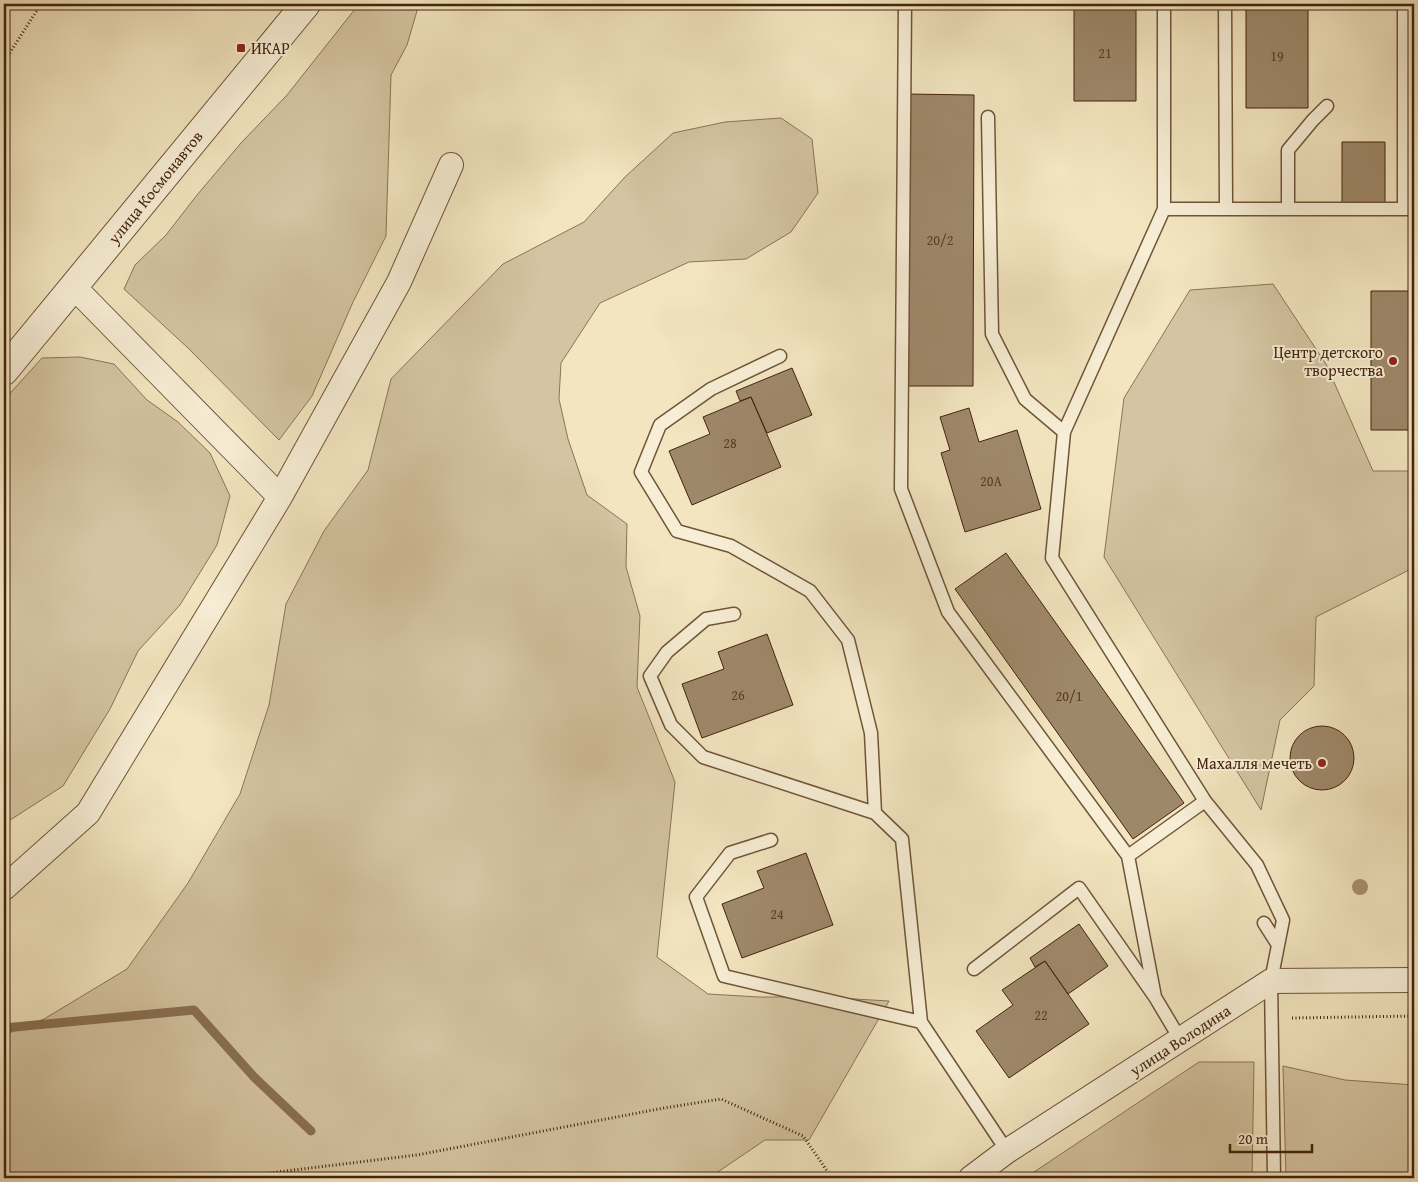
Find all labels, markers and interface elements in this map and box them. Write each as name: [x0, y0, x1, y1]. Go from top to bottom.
place label: ИКАР: [251, 36, 290, 60]
marker: ИКАР: [235, 42, 247, 54]
house number: 21: [1098, 43, 1112, 63]
house number: 19: [1270, 46, 1284, 66]
street label: улица Космонавтов: [101, 125, 208, 250]
house number: 20/2: [927, 230, 953, 250]
place label: Центр детского творчества: [1274, 340, 1383, 382]
marker: Центр детского творчества: [1387, 355, 1399, 367]
house number: 28: [723, 433, 737, 453]
house number: 20А: [980, 471, 1002, 491]
house number: 26: [731, 685, 745, 705]
house number: 20/1: [1056, 686, 1082, 706]
place label: Махалля мечеть: [1197, 751, 1312, 775]
marker: Махалля мечеть: [1316, 757, 1328, 769]
house number: 24: [770, 904, 784, 924]
street label: улица Володина: [1124, 998, 1236, 1082]
house number: 22: [1034, 1005, 1048, 1025]
scale bar: [1230, 1122, 1313, 1154]
text: 20 m: [1238, 1128, 1269, 1149]

